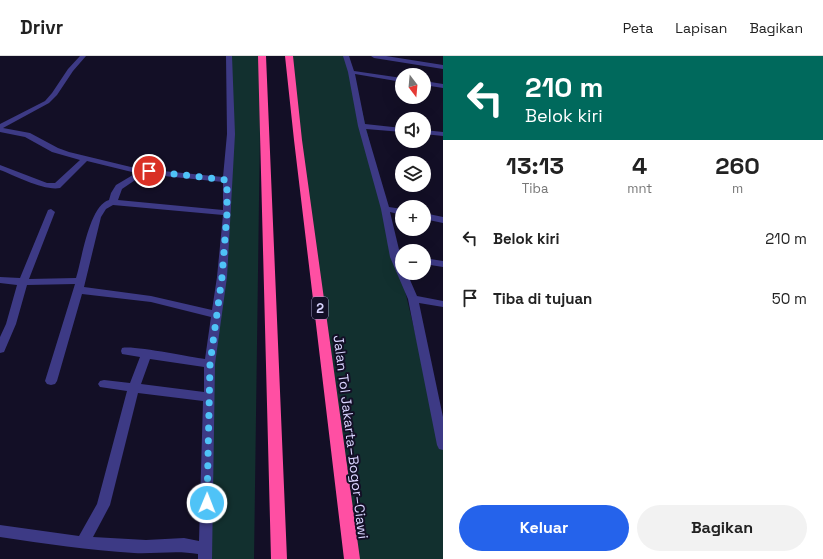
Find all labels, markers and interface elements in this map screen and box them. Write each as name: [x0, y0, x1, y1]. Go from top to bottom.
text: Drivr: [20, 15, 63, 40]
text: Peta: [623, 19, 653, 37]
text: Lapisan: [675, 19, 727, 37]
text: Bagikan: [749, 19, 803, 37]
north arrow: [395, 68, 431, 104]
map controls: [395, 68, 431, 280]
text: 210 m: [525, 69, 603, 105]
icon: left: [459, 72, 511, 124]
text: Belok kiri: [525, 104, 603, 127]
button: sound: [395, 112, 431, 148]
text: 13:13: [506, 150, 564, 181]
text: 4: [632, 150, 647, 181]
text: 260: [715, 150, 760, 181]
pin: [132, 154, 166, 188]
button: layers: [395, 156, 431, 192]
icon: arrive: [138, 160, 160, 182]
text: Tiba: [522, 180, 548, 197]
text: mnt: [627, 180, 652, 197]
text: m: [732, 180, 743, 197]
button: +: [395, 200, 431, 236]
icon: left: [459, 227, 481, 249]
text: Belok kiri: [493, 229, 559, 248]
text: 210 m: [765, 229, 807, 248]
button: −: [395, 244, 431, 280]
icon: arrive: [459, 287, 481, 309]
text: Tiba di tujuan: [493, 289, 592, 308]
text: 50 m: [772, 289, 807, 308]
road number: 2: [312, 297, 328, 319]
street label: Jalan Tol Jakarta–Bogor–Ciawi: [330, 334, 372, 540]
position arrow: [186, 482, 228, 524]
button: Keluar: [459, 505, 629, 551]
button: Bagikan: [637, 505, 807, 551]

